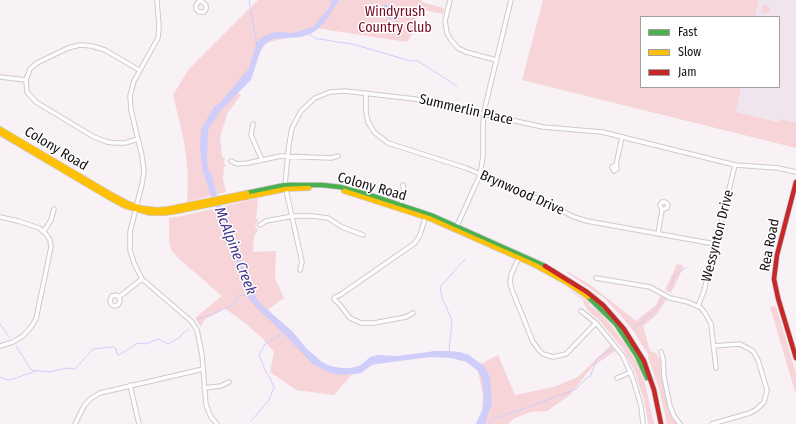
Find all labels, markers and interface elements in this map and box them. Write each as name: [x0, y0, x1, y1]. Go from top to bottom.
park label: Windyrush Country Club: [358, 4, 432, 36]
legend: [640, 16, 780, 88]
text: Fast: [678, 25, 697, 39]
text: Slow: [678, 45, 701, 59]
text: Jam: [678, 65, 696, 79]
street label: Summerlin Place: [417, 91, 515, 129]
street label: Colony Road: [21, 124, 91, 174]
street label: Brynwood Drive: [477, 167, 567, 219]
street label: Colony Road: [336, 169, 408, 205]
street label: Wessynton Drive: [698, 188, 738, 284]
water label: McAlpine Creek: [210, 205, 260, 297]
street label: Rea Road: [757, 217, 783, 273]

